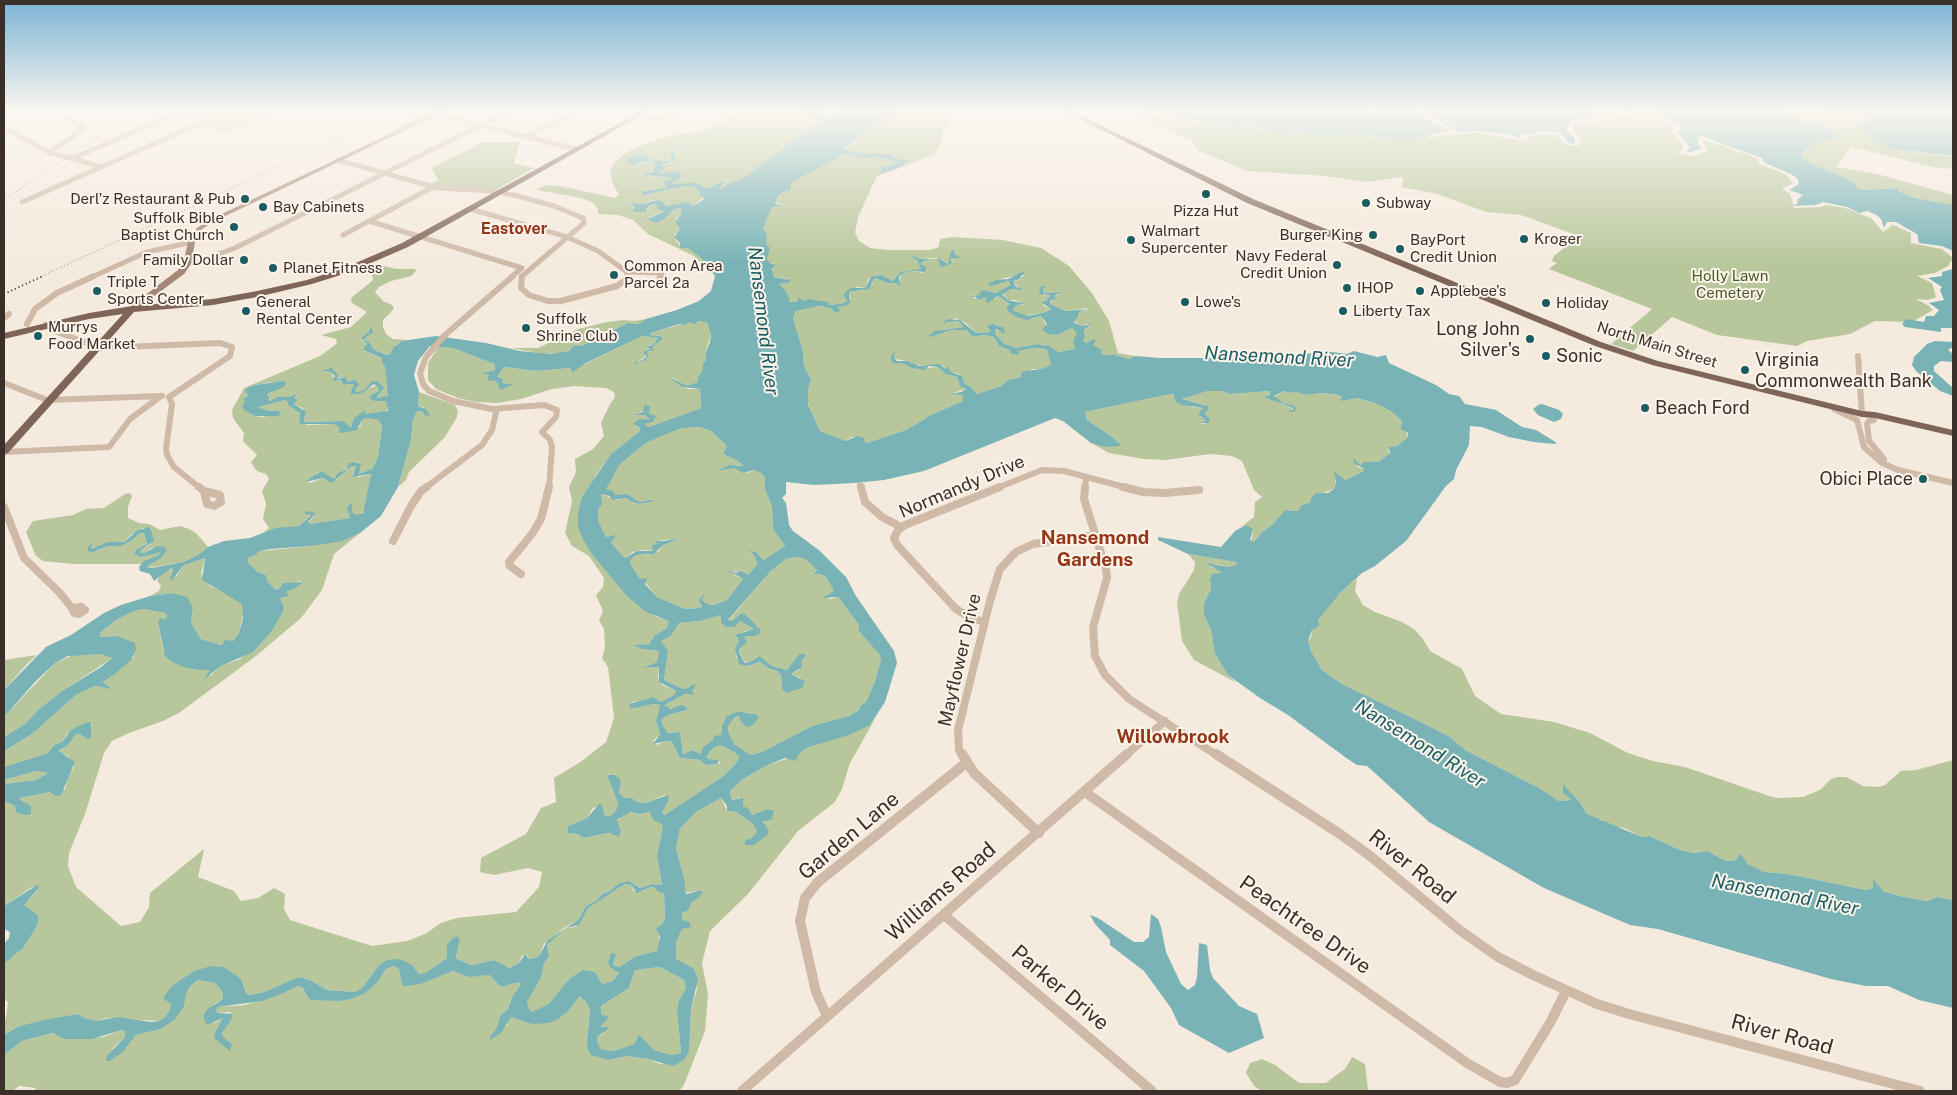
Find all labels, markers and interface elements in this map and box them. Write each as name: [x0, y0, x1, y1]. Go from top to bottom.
marker: Pizza Hut: [1200, 188, 1212, 200]
place label: Derl'z Restaurant & Pub: [70, 190, 235, 208]
marker: Derl'z Restaurant & Pub: [239, 193, 251, 205]
place label: Subway: [1376, 194, 1431, 212]
marker: Subway: [1360, 197, 1372, 209]
place label: Bay Cabinets: [273, 198, 364, 216]
marker: Bay Cabinets: [257, 201, 269, 213]
place label: Pizza Hut: [1173, 202, 1239, 220]
place label: Suffolk Bible Baptist Church: [120, 209, 224, 244]
district label: Eastover: [481, 219, 547, 239]
marker: Suffolk Bible Baptist Church: [228, 221, 240, 233]
place label: Walmart Supercenter: [1141, 222, 1228, 257]
place label: Burger King: [1279, 226, 1363, 244]
marker: Burger King: [1367, 229, 1379, 241]
place label: Kroger: [1534, 230, 1582, 248]
place label: BayPort Credit Union: [1410, 231, 1497, 266]
marker: Kroger: [1518, 233, 1530, 245]
marker: Walmart Supercenter: [1125, 234, 1137, 246]
marker: BayPort Credit Union: [1394, 243, 1406, 255]
water label: Nansemond River: [743, 245, 783, 397]
place label: Navy Federal Credit Union: [1235, 247, 1327, 282]
place label: Family Dollar: [142, 251, 234, 269]
marker: Family Dollar: [238, 254, 250, 266]
place label: Common Area Parcel 2a: [624, 257, 723, 292]
place label: Planet Fitness: [283, 259, 382, 277]
marker: Navy Federal Credit Union: [1331, 259, 1343, 271]
marker: Planet Fitness: [267, 262, 279, 274]
park label: Holly Lawn Cemetery: [1692, 267, 1768, 302]
marker: Common Area Parcel 2a: [608, 269, 620, 281]
place label: Triple T Sports Center: [107, 273, 204, 308]
place label: IHOP: [1357, 279, 1393, 297]
marker: IHOP: [1341, 282, 1353, 294]
place label: Applebee's: [1430, 282, 1506, 300]
marker: Triple T Sports Center: [91, 285, 103, 297]
marker: Applebee's: [1414, 285, 1426, 297]
place label: General Rental Center: [256, 293, 352, 328]
place label: Lowe's: [1195, 293, 1241, 311]
place label: Holiday: [1556, 294, 1609, 312]
marker: Lowe's: [1179, 296, 1191, 308]
marker: Holiday: [1540, 297, 1552, 309]
place label: Liberty Tax: [1353, 302, 1431, 320]
marker: General Rental Center: [240, 305, 252, 317]
marker: Liberty Tax: [1337, 305, 1349, 317]
place label: Suffolk Shrine Club: [536, 310, 618, 345]
place label: Murrys Food Market: [48, 318, 136, 353]
place label: Long John Silver's: [1436, 318, 1520, 360]
street label: North Main Street: [1595, 318, 1719, 372]
marker: Suffolk Shrine Club: [520, 322, 532, 334]
marker: Murrys Food Market: [32, 330, 44, 342]
marker: Long John Silver's: [1524, 333, 1536, 345]
water label: Nansemond River: [1204, 342, 1354, 372]
place label: Sonic: [1556, 345, 1603, 367]
place label: Virginia Commonwealth Bank: [1755, 349, 1932, 392]
marker: Sonic: [1540, 350, 1552, 362]
marker: Virginia Commonwealth Bank: [1739, 364, 1751, 376]
place label: Beach Ford: [1655, 397, 1750, 419]
marker: Beach Ford: [1639, 402, 1651, 414]
street label: Normandy Drive: [896, 451, 1028, 523]
place label: Obici Place: [1820, 468, 1913, 490]
marker: Obici Place: [1917, 473, 1929, 485]
district label: Nansemond Gardens: [1041, 527, 1149, 571]
street label: Mayflower Drive: [934, 591, 986, 729]
water label: Nansemond River: [1351, 695, 1489, 793]
district label: Willowbrook: [1116, 726, 1230, 748]
street label: Garden Lane: [793, 786, 905, 886]
street label: River Road: [1363, 824, 1461, 910]
street label: Williams Road: [881, 837, 1001, 947]
street label: Peachtree Drive: [1234, 870, 1376, 980]
water label: Nansemond River: [1709, 870, 1861, 920]
street label: Parker Drive: [1006, 940, 1114, 1036]
street label: River Road: [1728, 1009, 1836, 1061]

